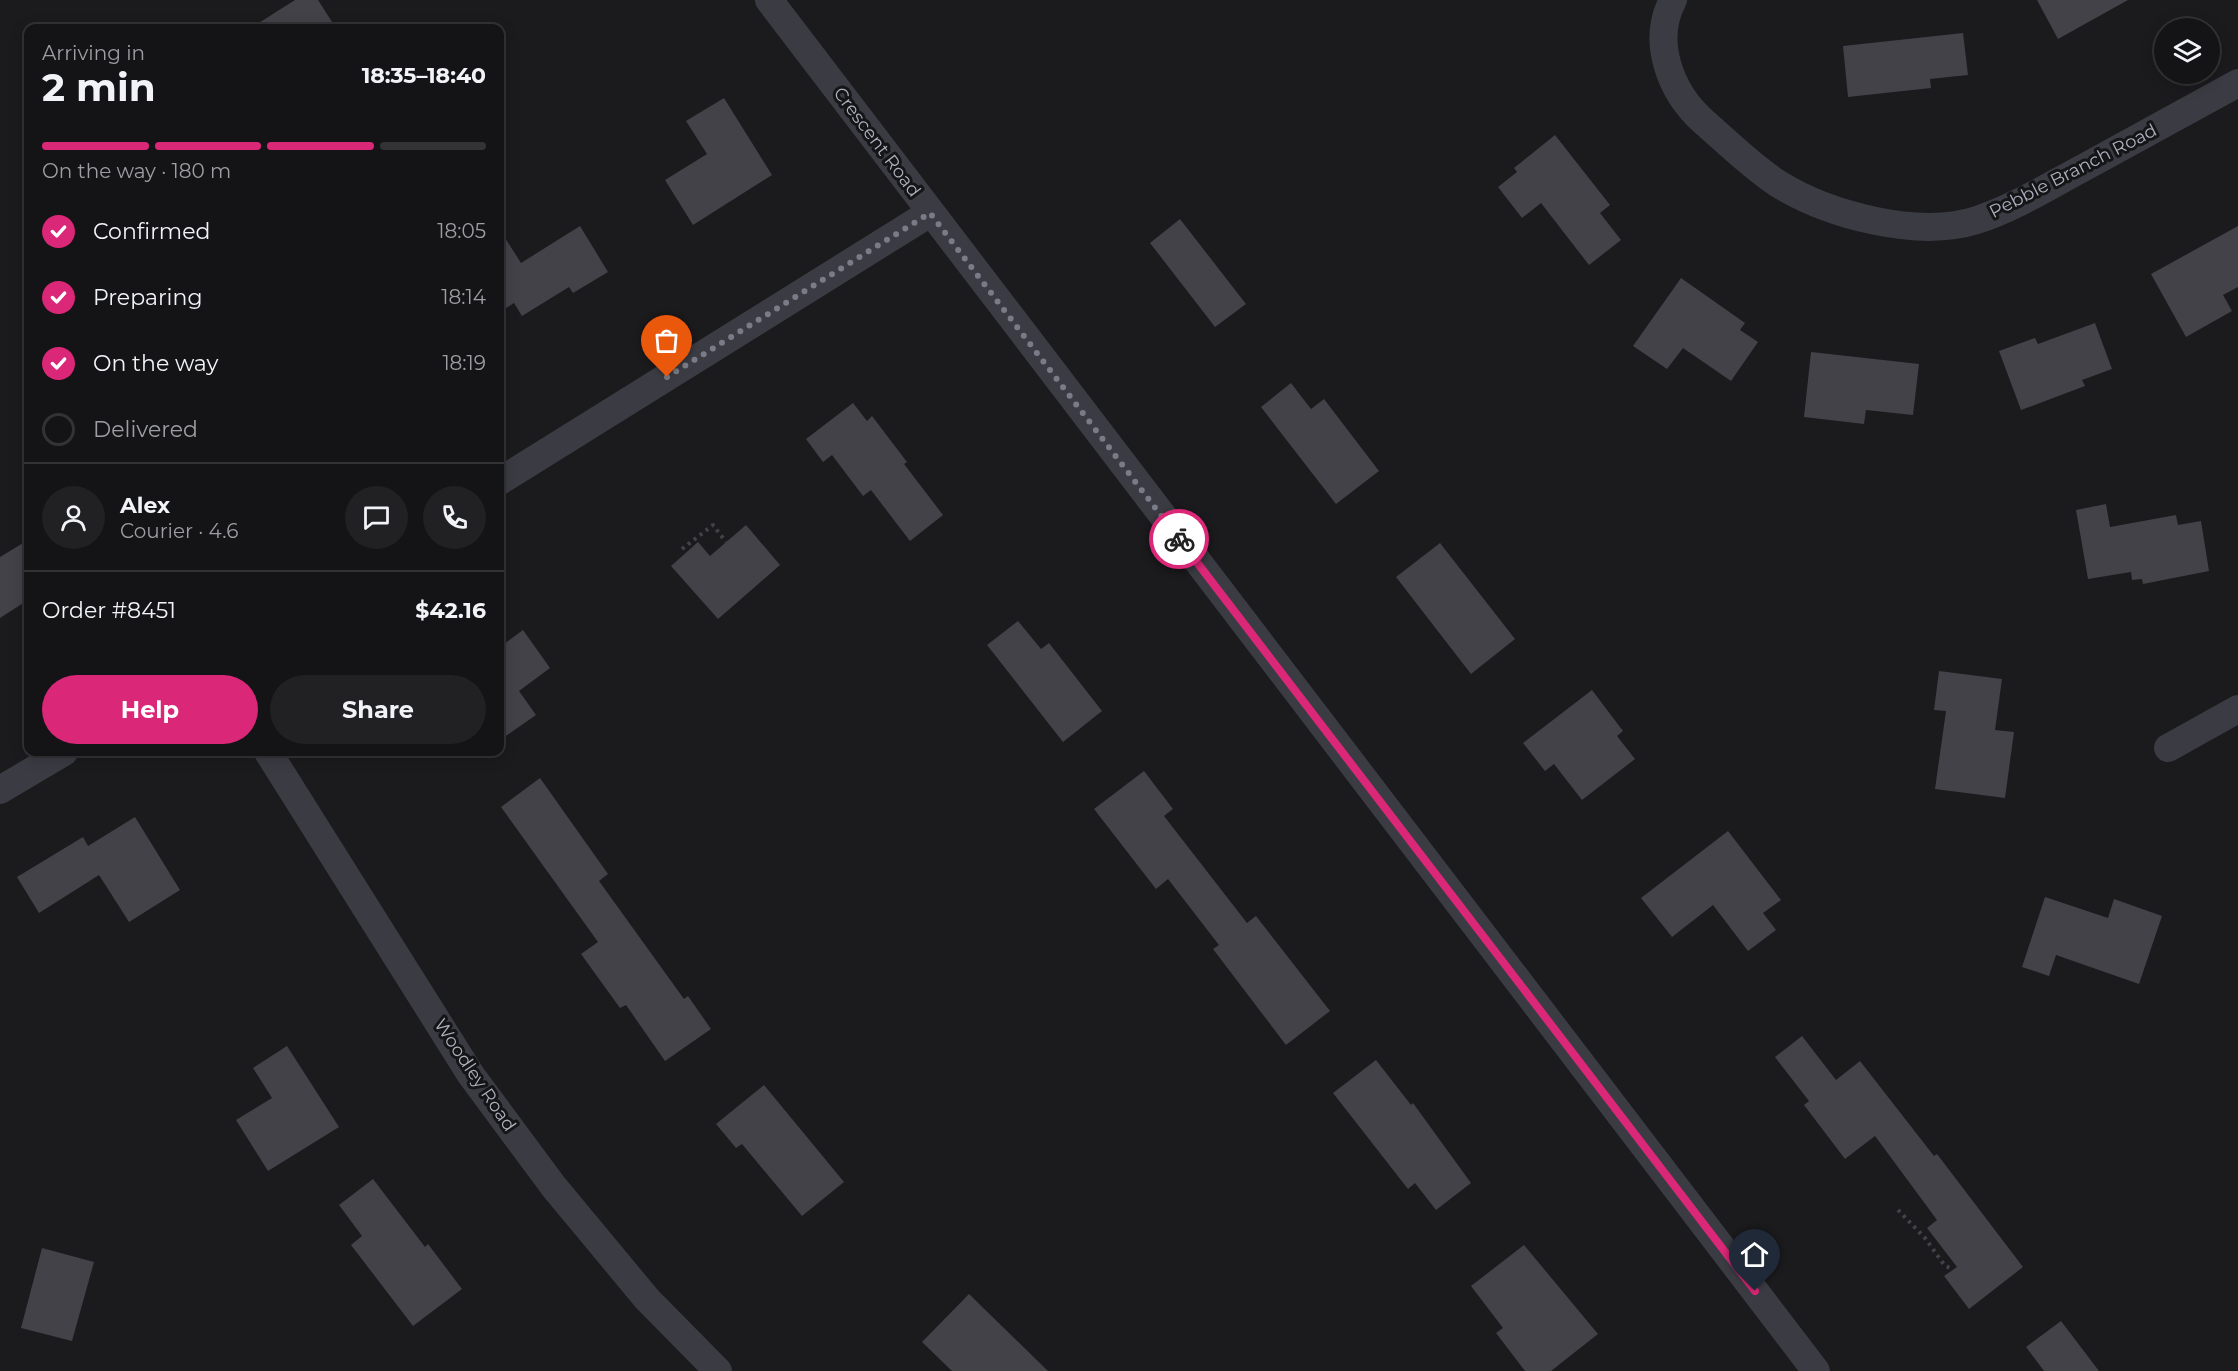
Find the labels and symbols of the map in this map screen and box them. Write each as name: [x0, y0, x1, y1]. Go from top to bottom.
street label: Crescent Road: [829, 83, 925, 201]
street label: Pebble Branch Road: [1985, 119, 2161, 223]
pin: [641, 315, 692, 377]
courier: [1149, 509, 1209, 569]
street label: Woodley Road: [429, 1015, 521, 1135]
pin: [1729, 1229, 1780, 1291]

